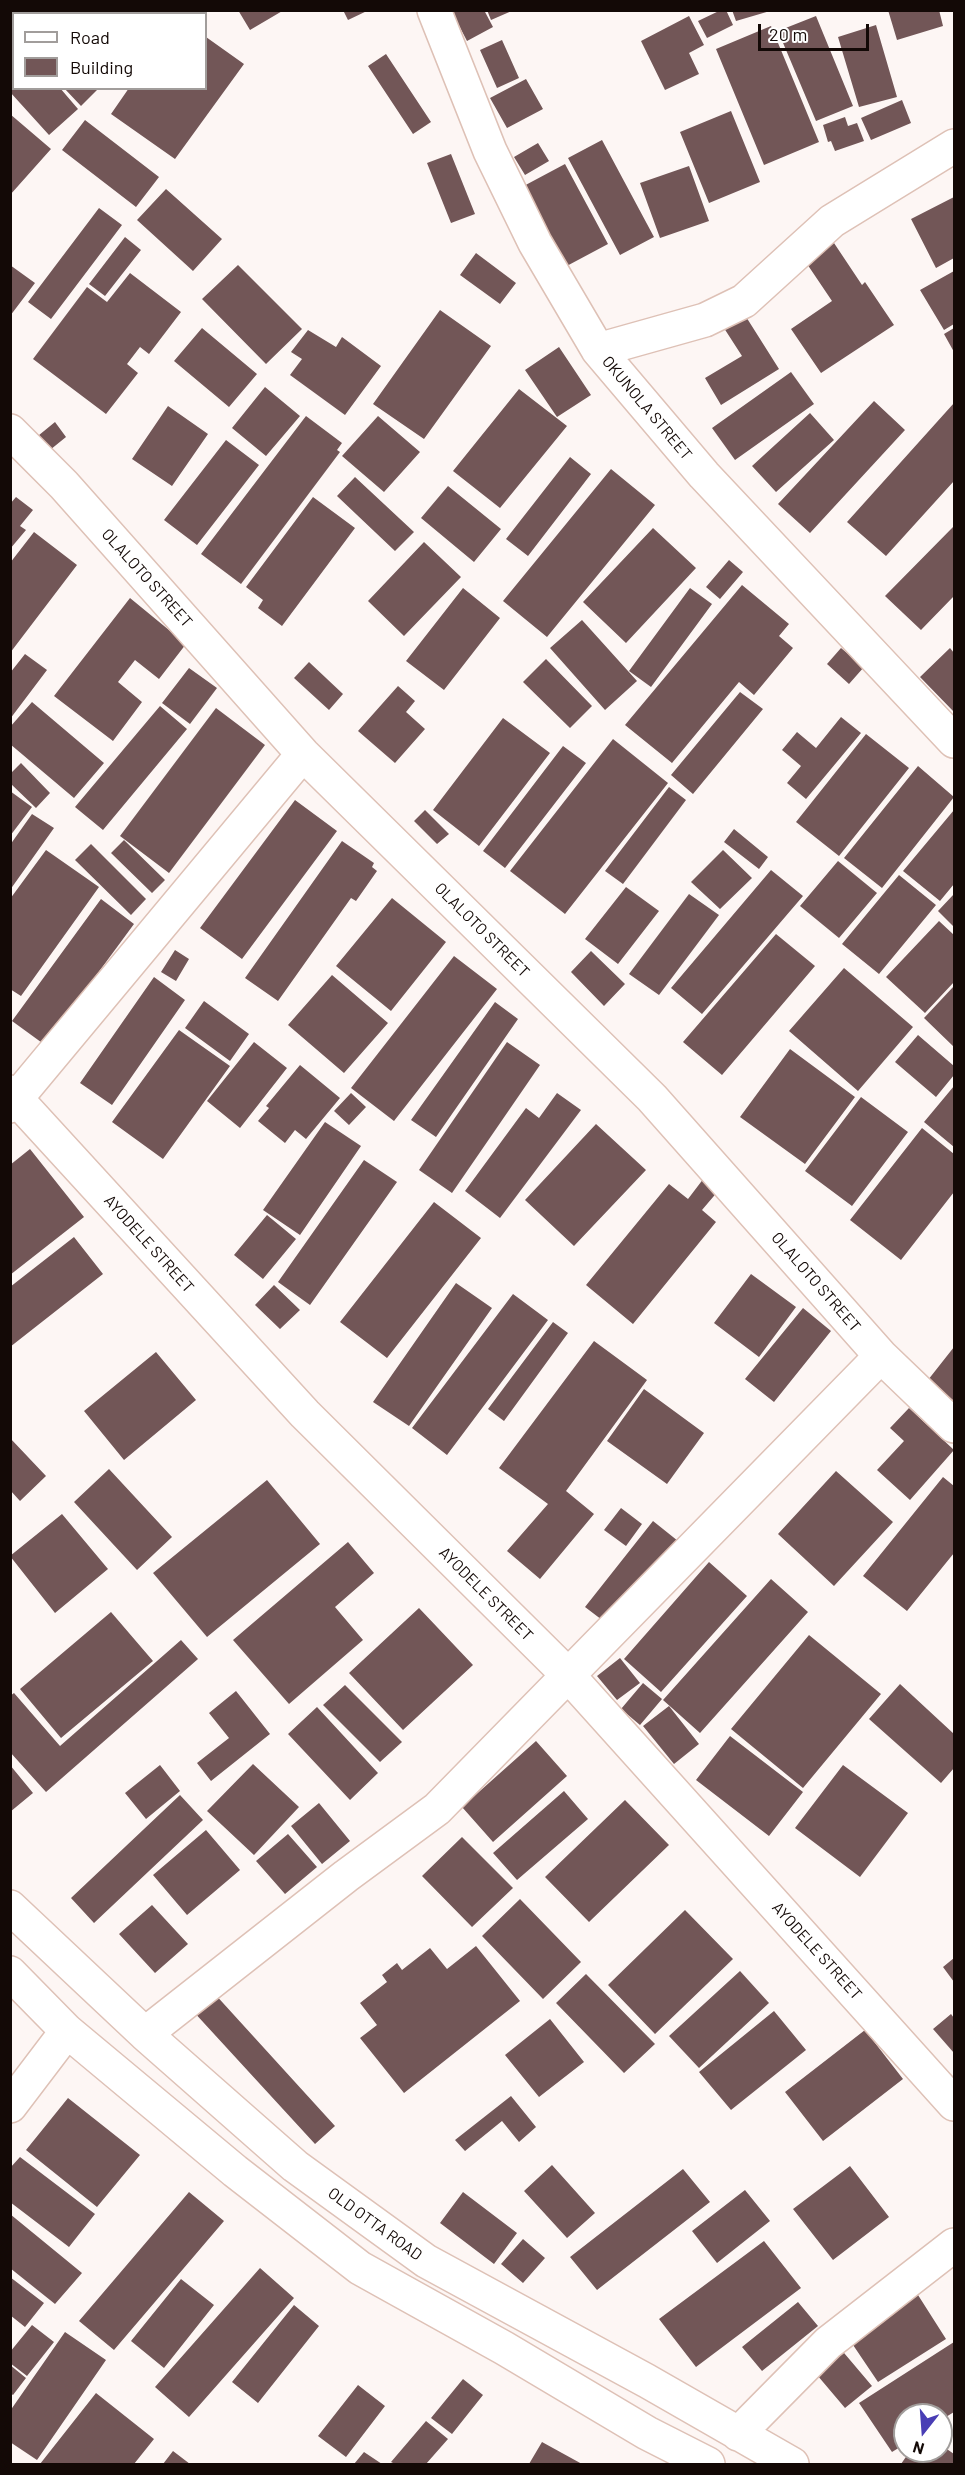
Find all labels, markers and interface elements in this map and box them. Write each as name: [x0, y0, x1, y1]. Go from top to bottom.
legend: [12, 12, 207, 90]
scale bar: [761, 12, 872, 50]
text: 20 m: [769, 23, 807, 45]
text: Road: [70, 26, 110, 48]
text: Building: [70, 56, 133, 78]
street label: OKUNOLA STREET: [598, 352, 696, 464]
street label: OLALOTO STREET: [98, 525, 196, 631]
street label: OLALOTO STREET: [431, 879, 533, 981]
street label: AYODELE STREET: [100, 1191, 198, 1297]
street label: OLALOTO STREET: [767, 1228, 865, 1336]
street label: AYODELE STREET: [435, 1543, 537, 1645]
street label: AYODELE STREET: [768, 1898, 866, 2004]
street label: OLD OTTA ROAD: [324, 2183, 426, 2265]
north arrow: [893, 2403, 953, 2463]
text: N: [910, 2438, 926, 2459]

